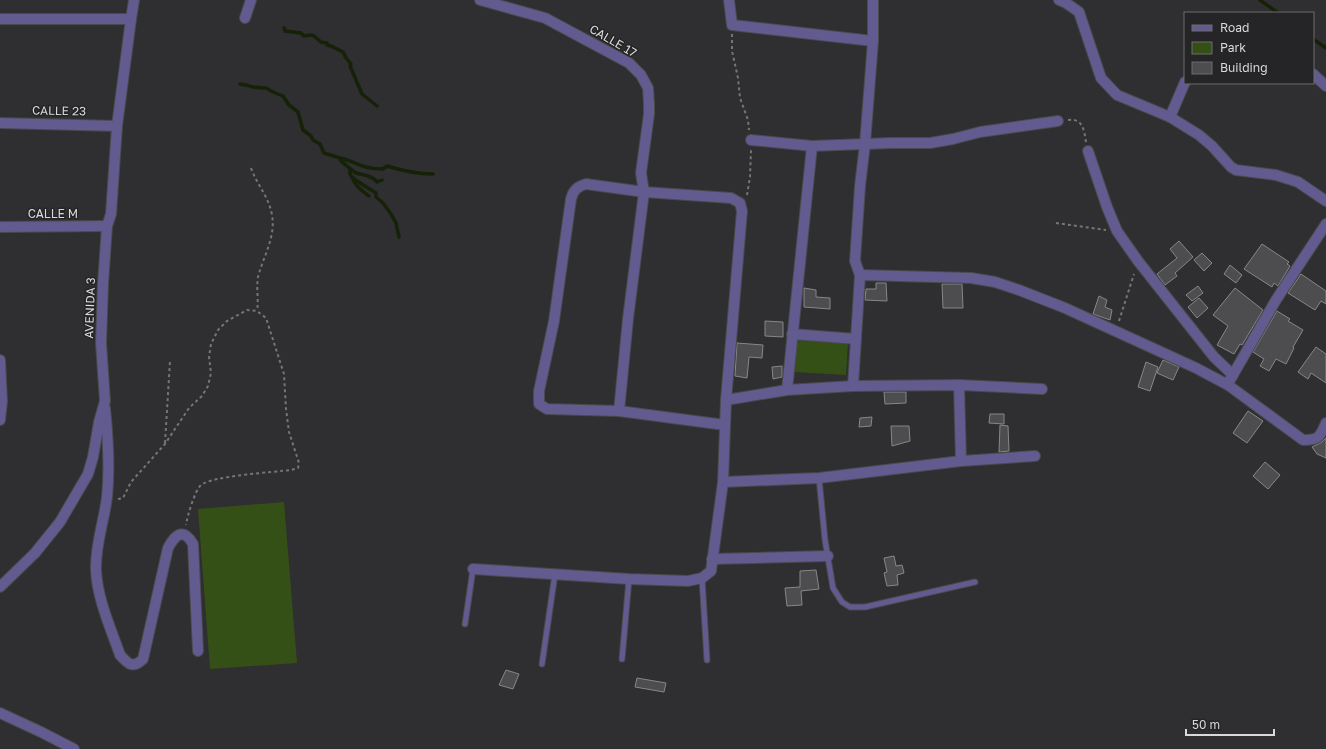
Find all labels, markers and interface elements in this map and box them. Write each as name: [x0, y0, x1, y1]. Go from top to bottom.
legend: [1184, 12, 1314, 84]
text: Road: [1220, 20, 1249, 35]
street label: CALLE 17: [587, 21, 640, 60]
text: Park: [1220, 40, 1246, 55]
text: Building: [1220, 60, 1268, 75]
street label: CALLE 23: [32, 103, 86, 118]
street label: CALLE M: [28, 206, 78, 221]
street label: AVENIDA 3: [81, 277, 98, 339]
scale bar: [1186, 711, 1274, 737]
text: 50 m: [1192, 717, 1220, 732]

